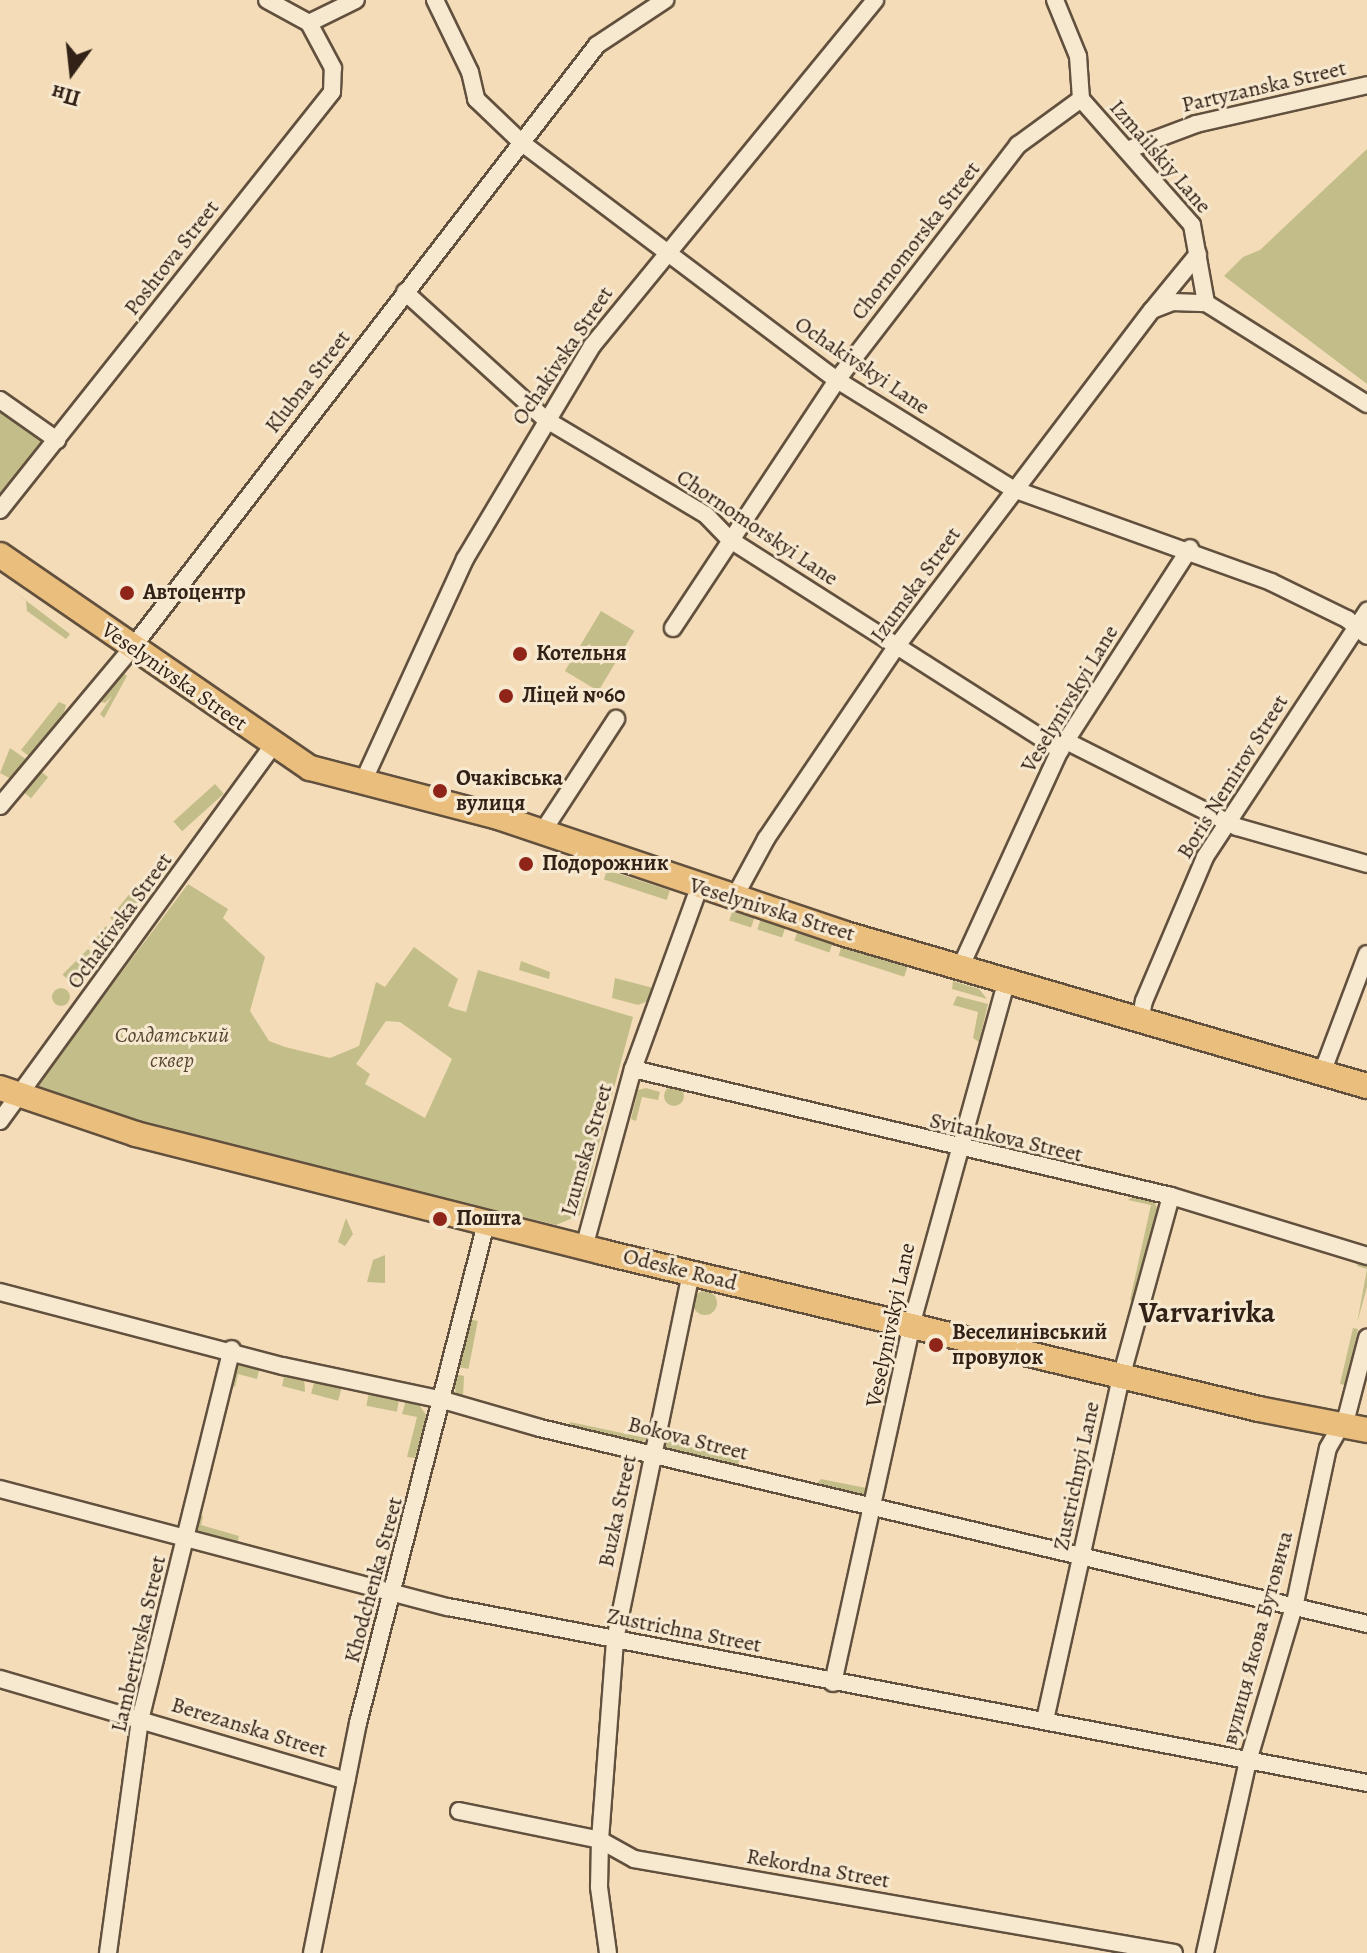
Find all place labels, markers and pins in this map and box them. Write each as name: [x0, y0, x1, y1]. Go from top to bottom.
place label: Автоцентр: [143, 580, 246, 606]
marker: Автоцентр: [118, 584, 136, 602]
place label: Котельня: [536, 641, 627, 667]
marker: Котельня: [511, 645, 529, 663]
place label: Ліцей №60: [522, 683, 625, 709]
marker: Ліцей №60: [497, 687, 515, 705]
place label: Очаківська вулиця: [456, 765, 563, 816]
marker: Очаківська вулиця: [431, 782, 449, 800]
place label: Подорожник: [542, 851, 669, 877]
marker: Подорожник: [517, 855, 535, 873]
place label: Пошта: [456, 1206, 521, 1232]
marker: Пошта: [431, 1210, 449, 1228]
place label: Веселинівський провулок: [952, 1319, 1107, 1370]
marker: Веселинівський провулок: [927, 1336, 945, 1354]

